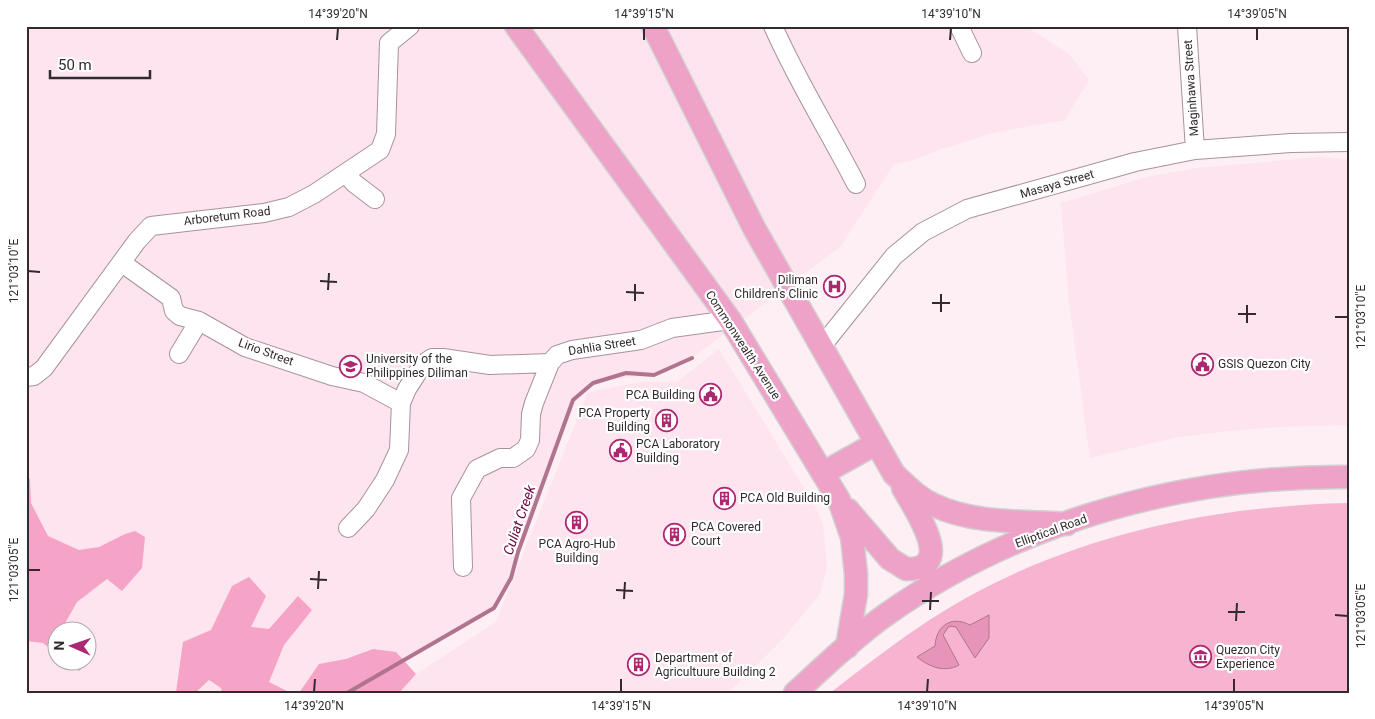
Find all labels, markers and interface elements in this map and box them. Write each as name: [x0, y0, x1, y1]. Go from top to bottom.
text: 14°39'20"N: [308, 7, 368, 21]
text: 14°39'15"N: [614, 7, 674, 21]
text: 14°39'10"N: [921, 7, 981, 21]
text: 14°39'05"N: [1227, 7, 1287, 21]
street label: Maginhawa Street: [1181, 39, 1201, 137]
scale bar: [50, 48, 150, 80]
text: 50 m: [58, 56, 92, 74]
street label: Masaya Street: [1018, 167, 1096, 201]
street label: Arboretum Road: [183, 204, 271, 228]
text: 121°03'10"E: [7, 239, 21, 303]
place label: Diliman Children's Clinic: [734, 273, 818, 301]
hospital icon: Diliman Children's Clinic: [822, 275, 846, 299]
text: 121°03'10"E: [1354, 285, 1368, 349]
street label: Commonwealth Avenue: [703, 288, 783, 402]
street label: Dahlia Street: [567, 334, 637, 358]
street label: Lirio Street: [236, 336, 296, 368]
place label: University of the Philippines Diliman: [366, 352, 468, 380]
public building icon: GSIS Quezon City: [1190, 352, 1214, 376]
school or university icon: University of the Philippines Diliman: [338, 354, 362, 378]
place label: GSIS Quezon City: [1218, 357, 1311, 371]
public building icon: PCA Building: [699, 383, 723, 407]
place label: PCA Building: [626, 388, 695, 402]
place label: PCA Property Building: [578, 406, 650, 434]
building icon: PCA Property Building: [654, 408, 678, 432]
place label: PCA Laboratory Building: [636, 437, 720, 465]
public building icon: PCA Laboratory Building: [608, 439, 632, 463]
water label: Culiat Creek: [500, 482, 539, 557]
building icon: PCA Old Building: [712, 486, 736, 510]
place label: PCA Old Building: [740, 491, 830, 505]
building icon: PCA Agro-Hub Building: [565, 511, 589, 535]
street label: Elliptical Road: [1013, 512, 1089, 550]
place label: PCA Covered Court: [691, 520, 761, 548]
building icon: PCA Covered Court: [663, 522, 687, 546]
place label: PCA Agro-Hub Building: [539, 537, 616, 565]
text: 121°03'05"E: [7, 538, 21, 602]
text: 121°03'05"E: [1354, 584, 1368, 648]
north arrow: [48, 622, 98, 672]
text: N: [51, 640, 67, 651]
place label: Quezon City Experience: [1216, 643, 1280, 671]
museum icon: Quezon City Experience: [1188, 645, 1212, 669]
place label: Department of Agricultuure Building 2: [655, 651, 776, 679]
building icon: Department of Agricultuure Building 2: [627, 653, 651, 677]
text: 14°39'20"N: [284, 699, 344, 713]
text: 14°39'15"N: [591, 699, 651, 713]
text: 14°39'10"N: [897, 699, 957, 713]
text: 14°39'05"N: [1204, 699, 1264, 713]

